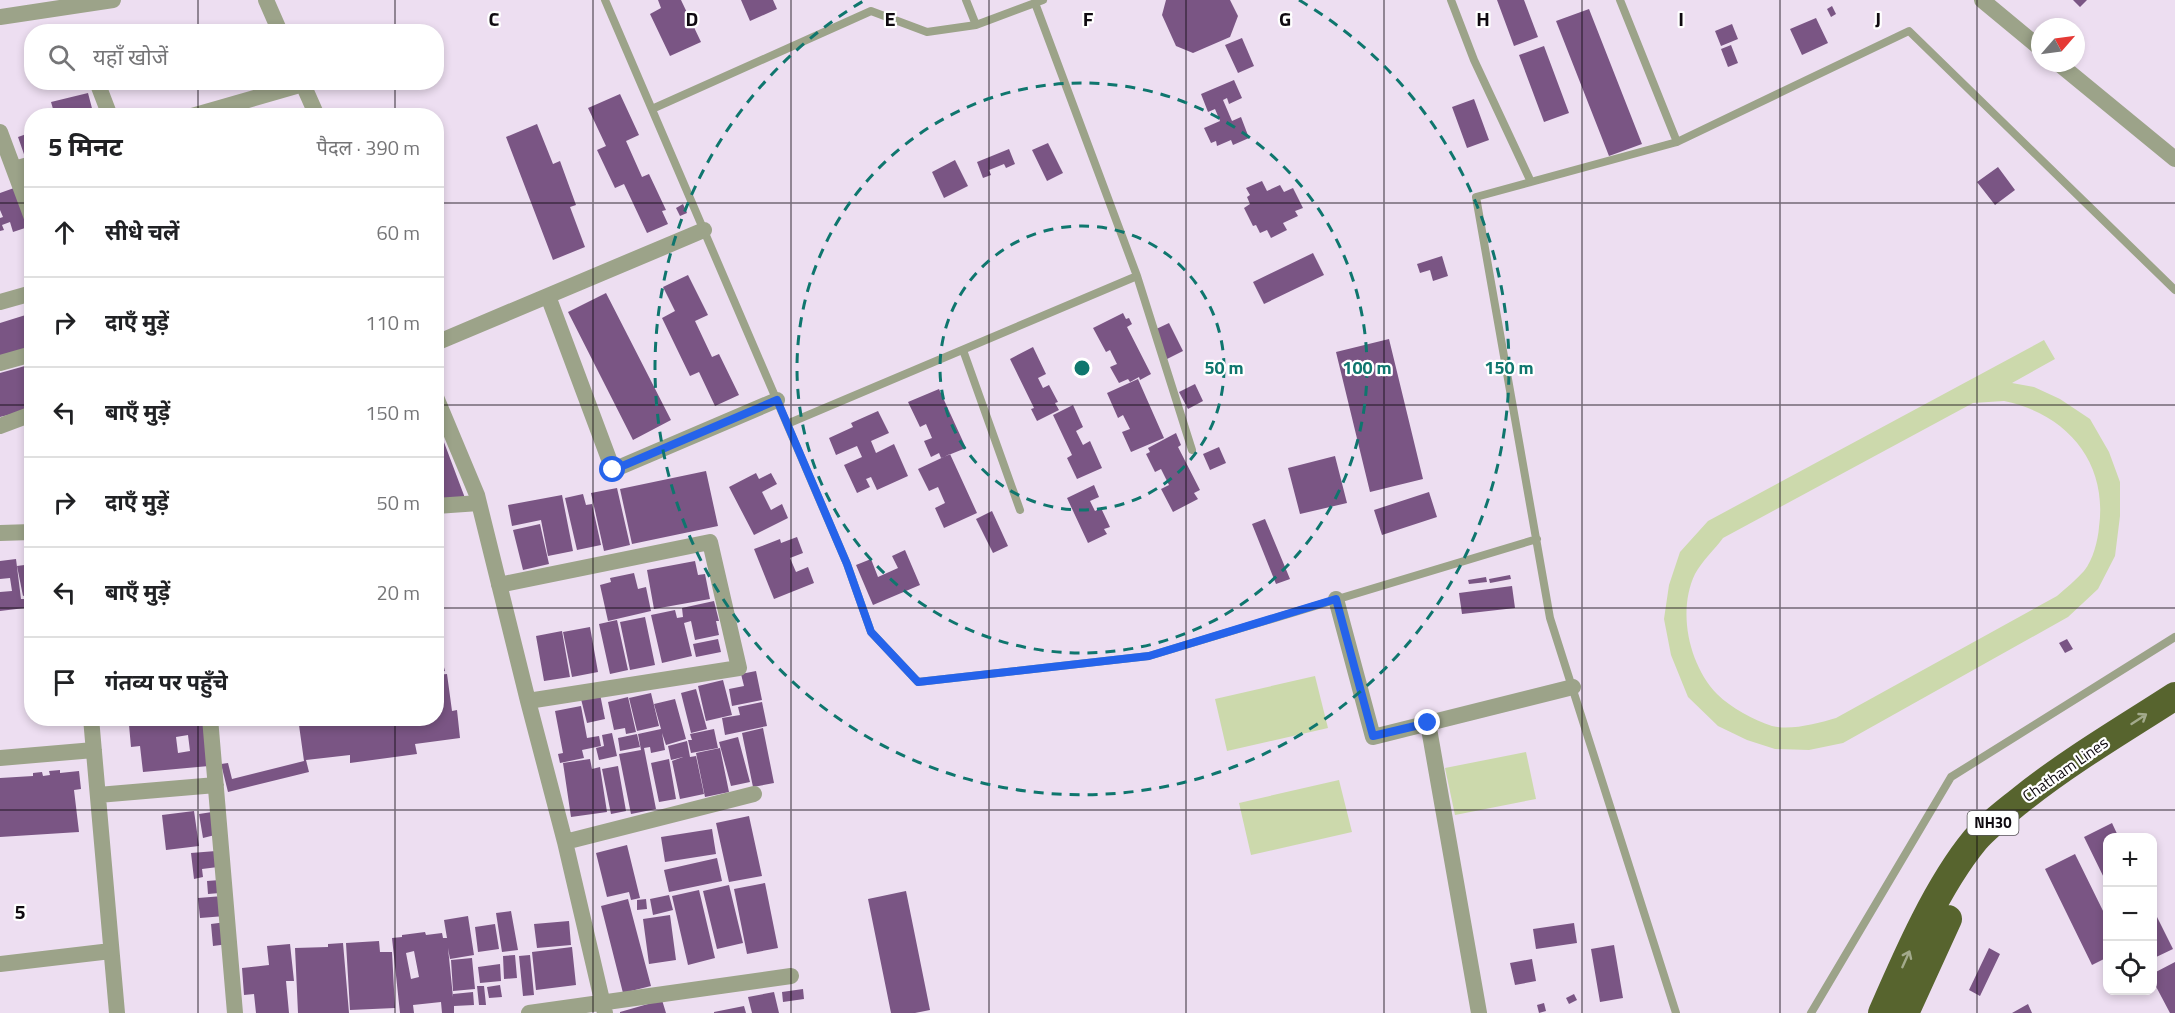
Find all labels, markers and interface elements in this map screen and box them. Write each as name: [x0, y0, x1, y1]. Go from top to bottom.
text: C: [489, 3, 500, 34]
text: D: [686, 3, 698, 34]
text: E: [884, 3, 896, 34]
text: F: [1083, 3, 1094, 34]
text: G: [1279, 3, 1291, 34]
text: H: [1476, 3, 1490, 34]
text: I: [1678, 3, 1684, 34]
text: J: [1875, 3, 1881, 34]
north arrow: [2031, 18, 2085, 72]
search box: [24, 24, 444, 90]
text: यहाँ खोजें: [93, 40, 168, 74]
icon: search: [45, 41, 78, 74]
text: 5 मिनट: [48, 127, 123, 166]
text: पैदल · 390 m: [317, 132, 420, 163]
text: सीधे चलें: [105, 215, 179, 249]
icon: ahead: [48, 216, 81, 249]
text: 60 m: [376, 217, 420, 248]
text: दाएँ मुड़ें: [105, 305, 169, 339]
icon: right: [48, 306, 81, 339]
text: 110 m: [365, 307, 420, 338]
text: 50 m: [1204, 354, 1244, 381]
text: 100 m: [1342, 354, 1392, 381]
text: 150 m: [1484, 354, 1534, 381]
centre of rings: [1072, 358, 1092, 378]
text: बाएँ मुड़ें: [105, 395, 170, 429]
icon: left: [48, 396, 81, 429]
text: 150 m: [365, 397, 420, 428]
route start: [599, 456, 625, 482]
text: दाएँ मुड़ें: [105, 485, 169, 519]
icon: right: [48, 486, 81, 519]
text: 50 m: [376, 487, 420, 518]
text: बाएँ मुड़ें: [105, 575, 170, 609]
icon: left: [48, 576, 81, 609]
text: 20 m: [376, 577, 420, 608]
text: गंतव्य पर पहुँचे: [105, 665, 228, 699]
icon: arrive: [48, 666, 81, 699]
route end: [1414, 709, 1440, 735]
one-way arrow: [2130, 713, 2147, 726]
street label: Chatham Lines: [2017, 731, 2113, 807]
road number: NH30: [1968, 811, 2018, 835]
map controls: [2103, 833, 2157, 995]
button: +: [2103, 833, 2157, 887]
button: −: [2103, 887, 2157, 941]
text: 5: [14, 896, 26, 927]
button: locate: [2103, 941, 2157, 995]
one-way arrow: [1900, 951, 1912, 969]

